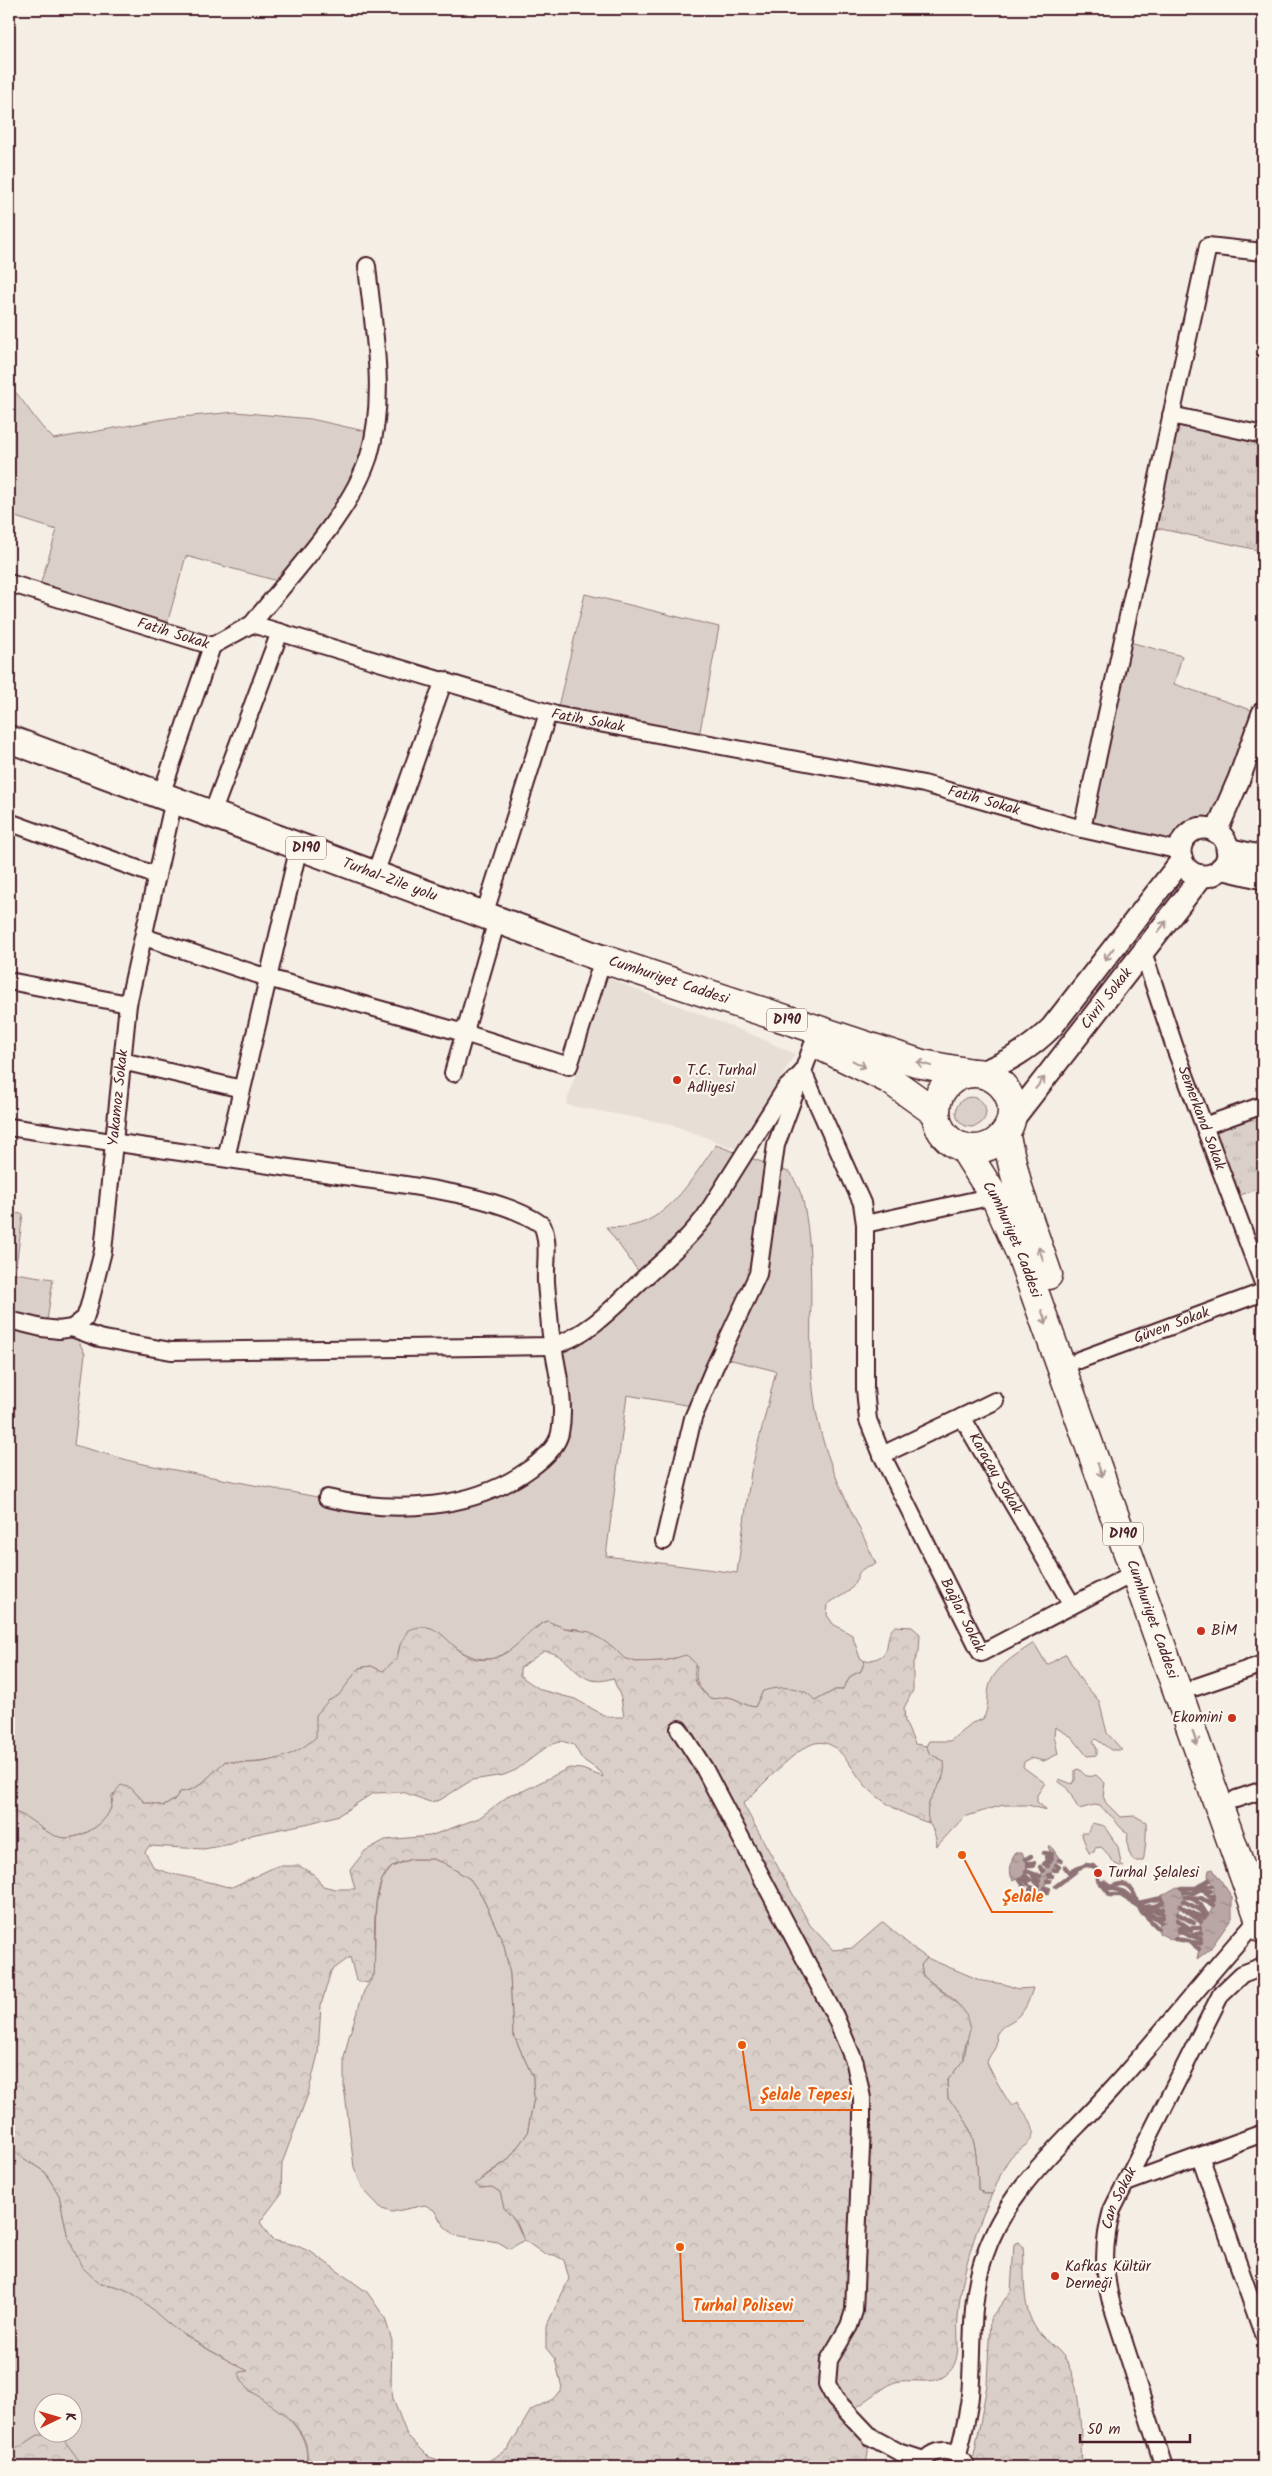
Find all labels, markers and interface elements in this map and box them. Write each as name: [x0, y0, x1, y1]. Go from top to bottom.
street label: Fatih Sokak: [134, 612, 213, 657]
street label: Fatih Sokak: [548, 702, 628, 740]
street label: Fatih Sokak: [945, 779, 1024, 823]
road number: D190: [286, 836, 326, 860]
street label: Turhal-Zile yolu: [339, 851, 441, 909]
one-way arrow: [1157, 920, 1167, 934]
one-way arrow: [1103, 947, 1114, 960]
street label: Cumhuriyet Caddesi: [605, 950, 733, 1012]
street label: Civril Sokak: [1075, 962, 1139, 1035]
road number: D190: [767, 1008, 807, 1032]
street label: Yakamoz Sokak: [102, 1047, 135, 1147]
place label: T.C. Turhal Adliyesi: [687, 1059, 756, 1100]
one-way arrow: [851, 1059, 865, 1069]
one-way arrow: [917, 1059, 933, 1068]
street label: Semerkand Sokak: [1171, 1062, 1232, 1175]
marker: T.C. Turhal Adliyesi: [671, 1074, 683, 1086]
one-way arrow: [1034, 1076, 1045, 1089]
street label: Cumhuriyet Caddesi: [975, 1176, 1048, 1303]
one-way arrow: [1036, 1247, 1045, 1263]
street label: Güven Sokak: [1130, 1300, 1214, 1351]
one-way arrow: [1040, 1309, 1049, 1324]
street label: Karaçay Sokak: [962, 1428, 1029, 1519]
one-way arrow: [1096, 1461, 1105, 1477]
road number: D190: [1103, 1522, 1143, 1546]
street label: Cumhuriyet Caddesi: [1119, 1556, 1185, 1684]
street label: Bağlar Sokak: [933, 1574, 992, 1658]
place label: BİM: [1211, 1619, 1237, 1643]
marker: BİM: [1195, 1625, 1207, 1637]
place label: Ekomini: [1172, 1706, 1223, 1730]
marker: Ekomini: [1226, 1712, 1238, 1724]
one-way arrow: [1191, 1730, 1200, 1745]
place label: Turhal Şelalesi: [1108, 1861, 1200, 1885]
marker: Turhal Şelalesi: [1092, 1867, 1104, 1879]
callout: Şelale: [992, 1881, 1053, 1912]
text: Şelale: [1003, 1885, 1044, 1910]
callout: Şelale Tepesi: [751, 2079, 862, 2110]
text: Şelale Tepesi: [760, 2083, 853, 2108]
street label: Can Sokak: [1096, 2162, 1144, 2231]
place label: Kafkas Kültür Derneği: [1065, 2255, 1152, 2296]
marker: Kafkas Kültür Derneği: [1049, 2270, 1061, 2282]
callout: Turhal Polisevi: [683, 2290, 804, 2321]
text: Turhal Polisevi: [693, 2294, 794, 2319]
north arrow: [32, 2394, 82, 2444]
scale bar: [1080, 2411, 1190, 2443]
text: K: [59, 2412, 81, 2423]
text: 50 m: [1087, 2418, 1121, 2442]

